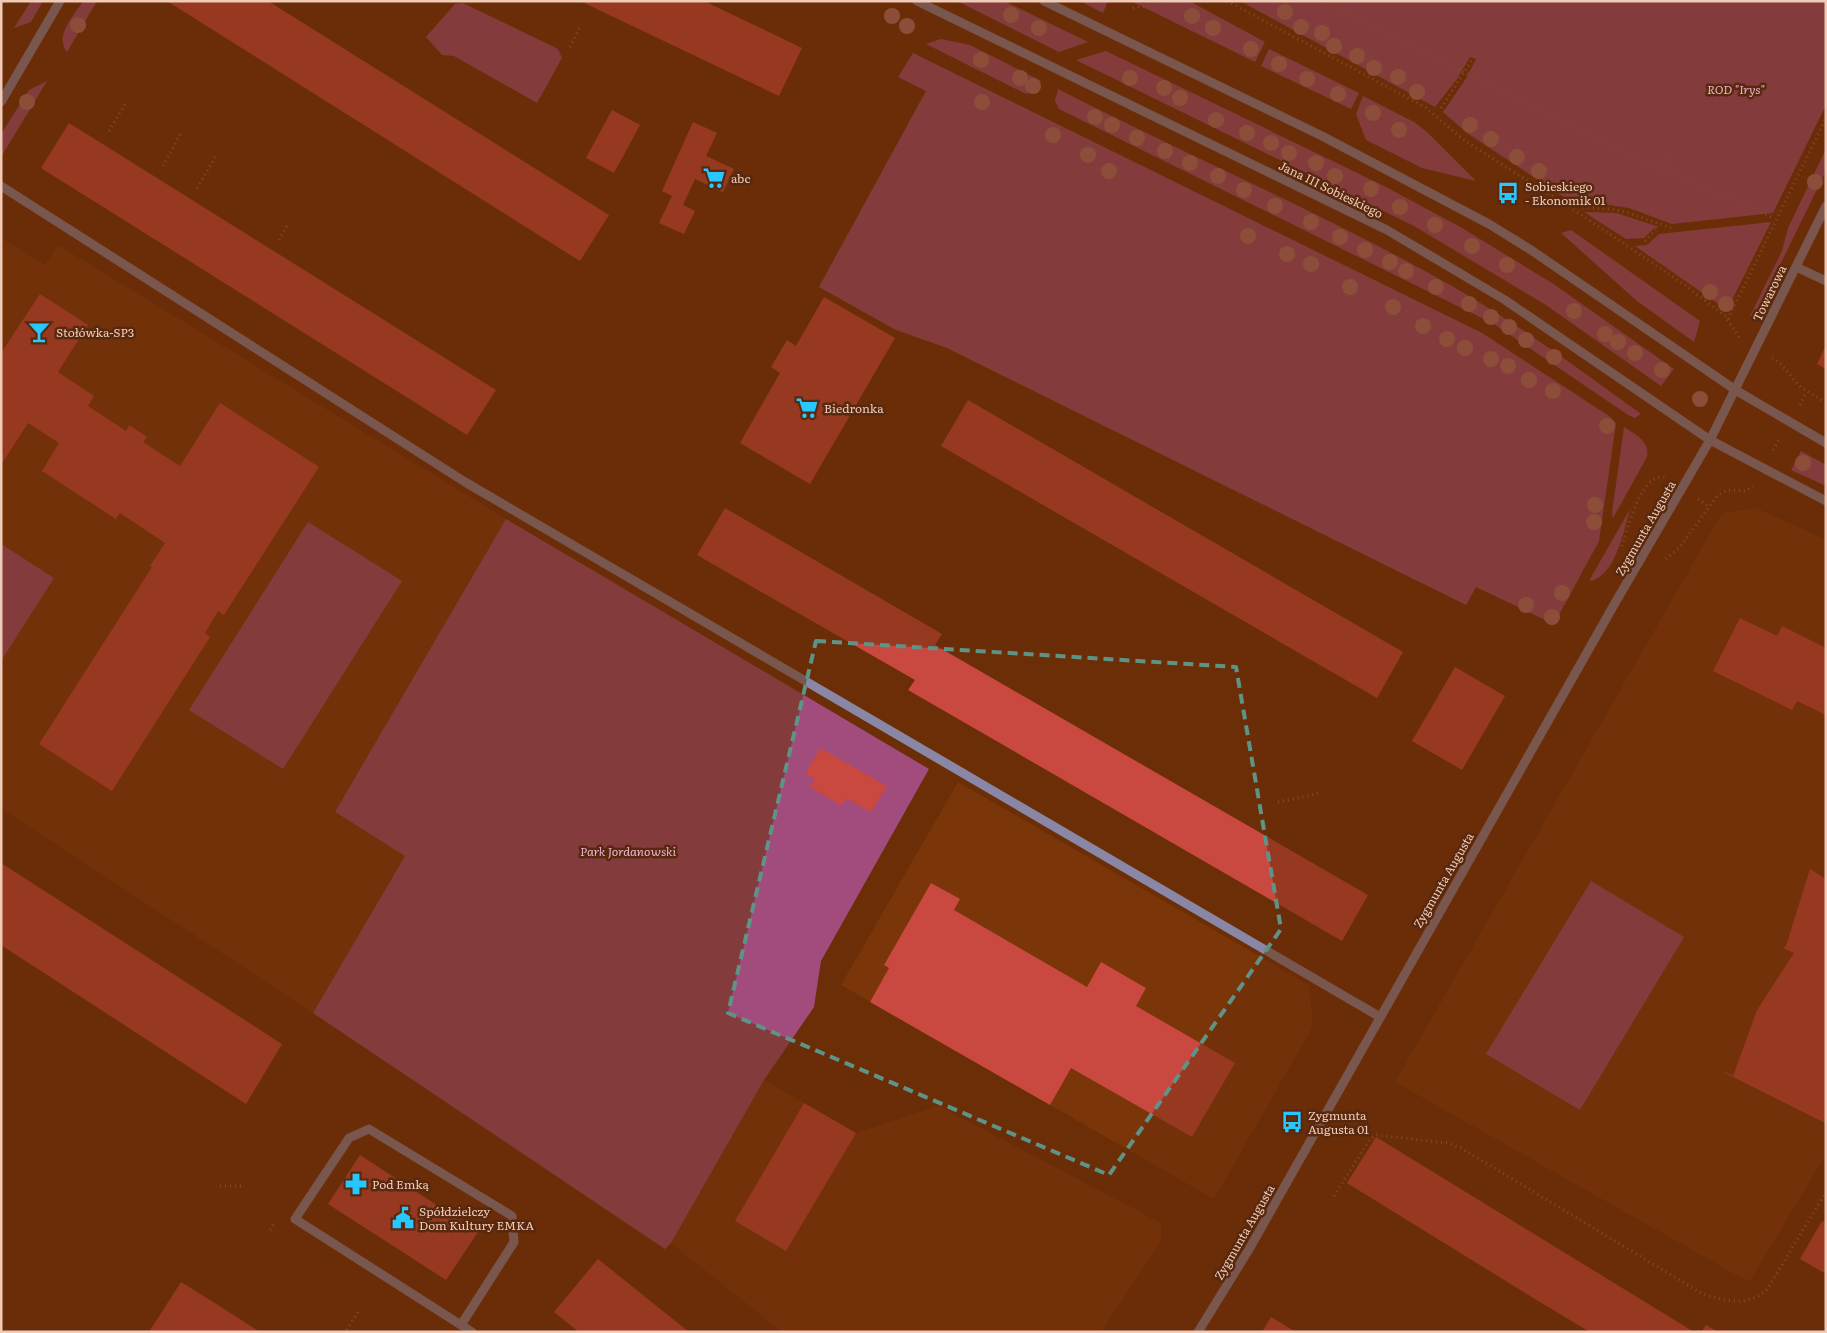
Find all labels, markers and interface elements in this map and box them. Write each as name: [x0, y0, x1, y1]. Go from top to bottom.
park label: ROD "Irys": [1707, 80, 1765, 98]
street label: Jana III Sobieskiego: [1276, 156, 1386, 222]
supermarket icon: abc: [701, 165, 727, 191]
place label: abc: [731, 169, 750, 187]
place label: Sobieskiego - Ekonomik 01: [1525, 177, 1605, 209]
bus stop icon: Sobieskiego - Ekonomik 01: [1495, 180, 1521, 206]
street label: Towarowa: [1748, 261, 1791, 324]
bar icon: Stołówka-SP3: [26, 319, 52, 345]
place label: Stołówka-SP3: [56, 323, 134, 341]
supermarket icon: Biedronka: [794, 395, 820, 421]
place label: Biedronka: [824, 399, 884, 417]
street label: Zygmunta Augusta: [1610, 476, 1680, 579]
street label: Zygmunta Augusta: [1408, 828, 1478, 931]
park label: Park Jordanowski: [580, 842, 676, 860]
place label: Zygmunta Augusta 01: [1308, 1106, 1369, 1138]
bus stop icon: Zygmunta Augusta 01: [1279, 1109, 1305, 1135]
pharmacy icon: Pod Emką: [343, 1171, 369, 1197]
place label: Pod Emką: [372, 1175, 430, 1193]
street label: Zygmunta Augusta: [1209, 1180, 1279, 1283]
place label: Spółdzielczy Dom Kultury EMKA: [419, 1202, 534, 1234]
public building icon: Spółdzielczy Dom Kultury EMKA: [390, 1205, 416, 1231]

